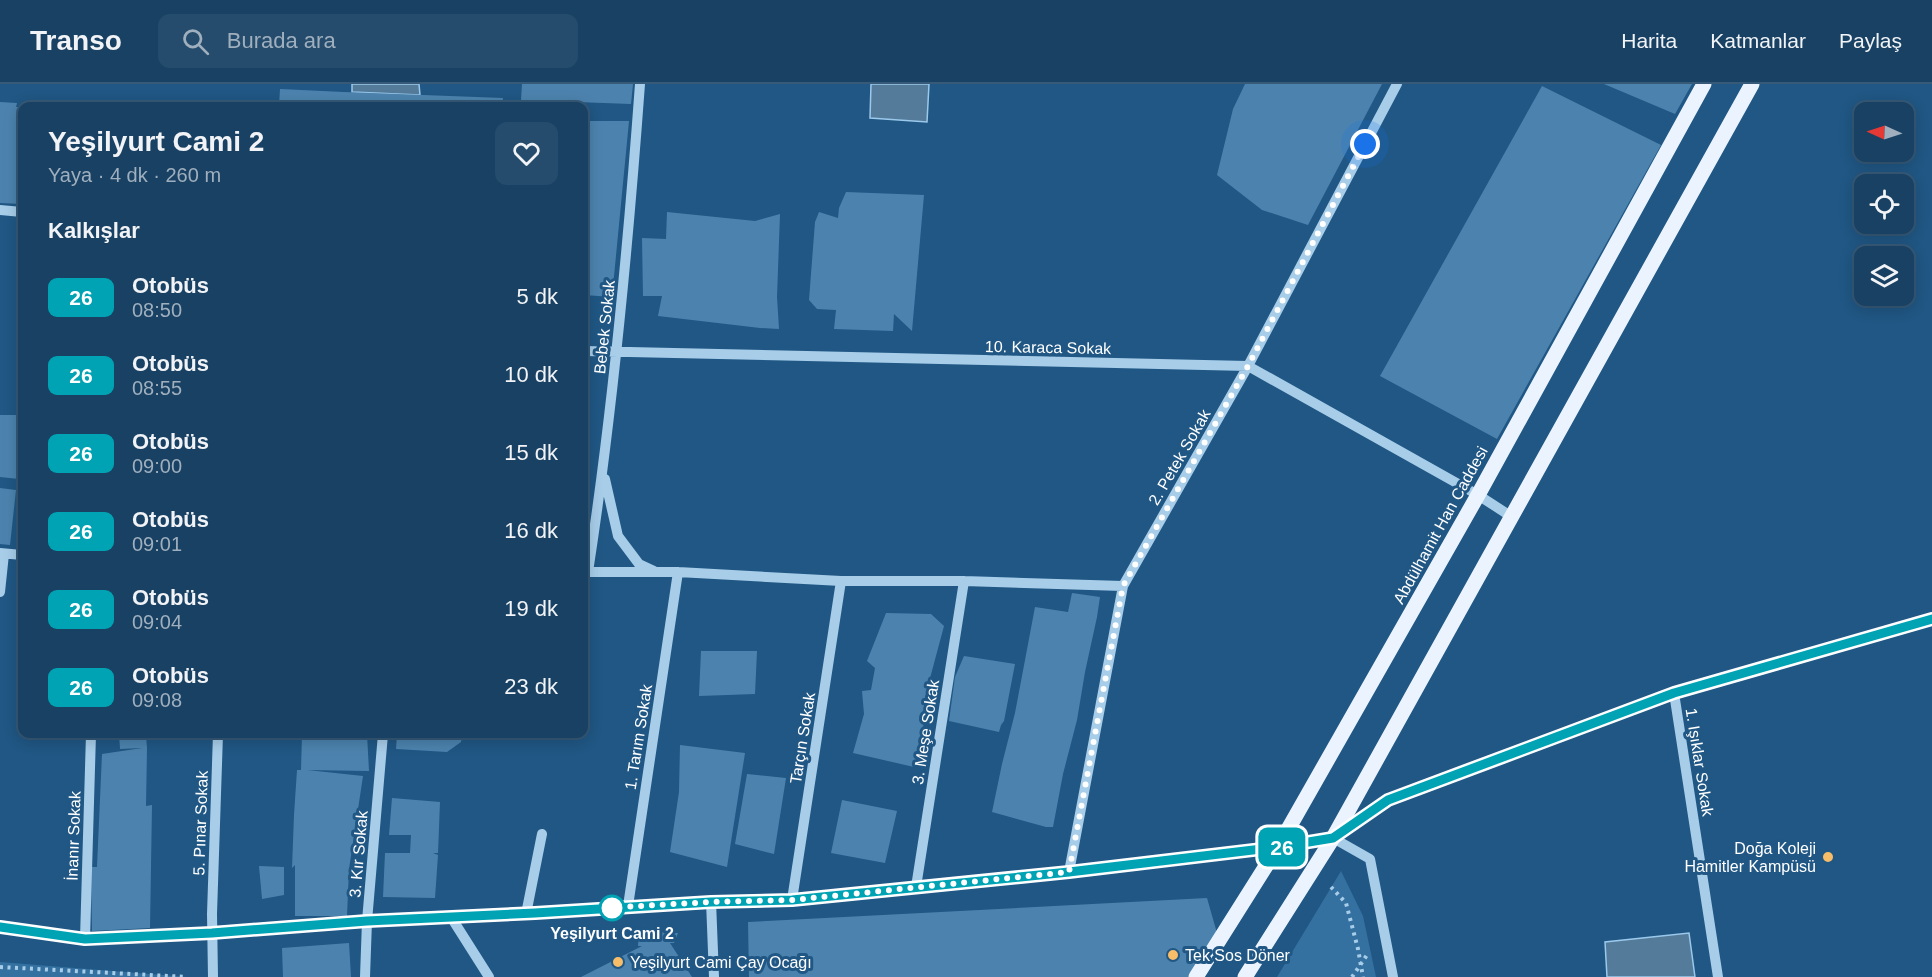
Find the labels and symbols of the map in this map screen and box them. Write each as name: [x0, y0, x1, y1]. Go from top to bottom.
north arrow: [1854, 102, 1914, 162]
your location: [1350, 129, 1380, 159]
street label: Bebek Sokak: [591, 278, 618, 375]
street label: 10. Karaca Sokak: [985, 338, 1112, 357]
street label: 2. Petek Sokak: [1145, 406, 1214, 508]
street label: Abdülhamit Han Caddesi: [1390, 444, 1491, 607]
street label: 3. Meşe Sokak: [909, 677, 942, 786]
street label: 1. Tarım Sokak: [622, 682, 655, 791]
street label: Tarçın Sokak: [787, 690, 818, 785]
street label: 1. Işıklar Sokak: [1683, 707, 1717, 818]
street label: 5. Pınar Sokak: [190, 769, 211, 876]
street label: İnanır Sokak: [62, 790, 84, 881]
street label: 3. Kır Sokak: [346, 809, 371, 898]
line badge: 26: [1255, 828, 1309, 867]
place label: Doğa Koleji Hamitler Kampüsü: [1684, 840, 1816, 875]
marker: Doğa Koleji Hamitler Kampüsü: [1821, 850, 1835, 864]
marker: Yeşilyurt Cami 2: [599, 895, 625, 921]
place label: Yeşilyurt Cami 2: [550, 925, 674, 942]
place label: Tek Sos Döner: [1185, 947, 1291, 964]
marker: Tek Sos Döner: [1166, 948, 1180, 962]
place label: Yeşilyurt Cami Çay Ocağı: [630, 954, 812, 971]
marker: Yeşilyurt Cami Çay Ocağı: [611, 955, 625, 969]

